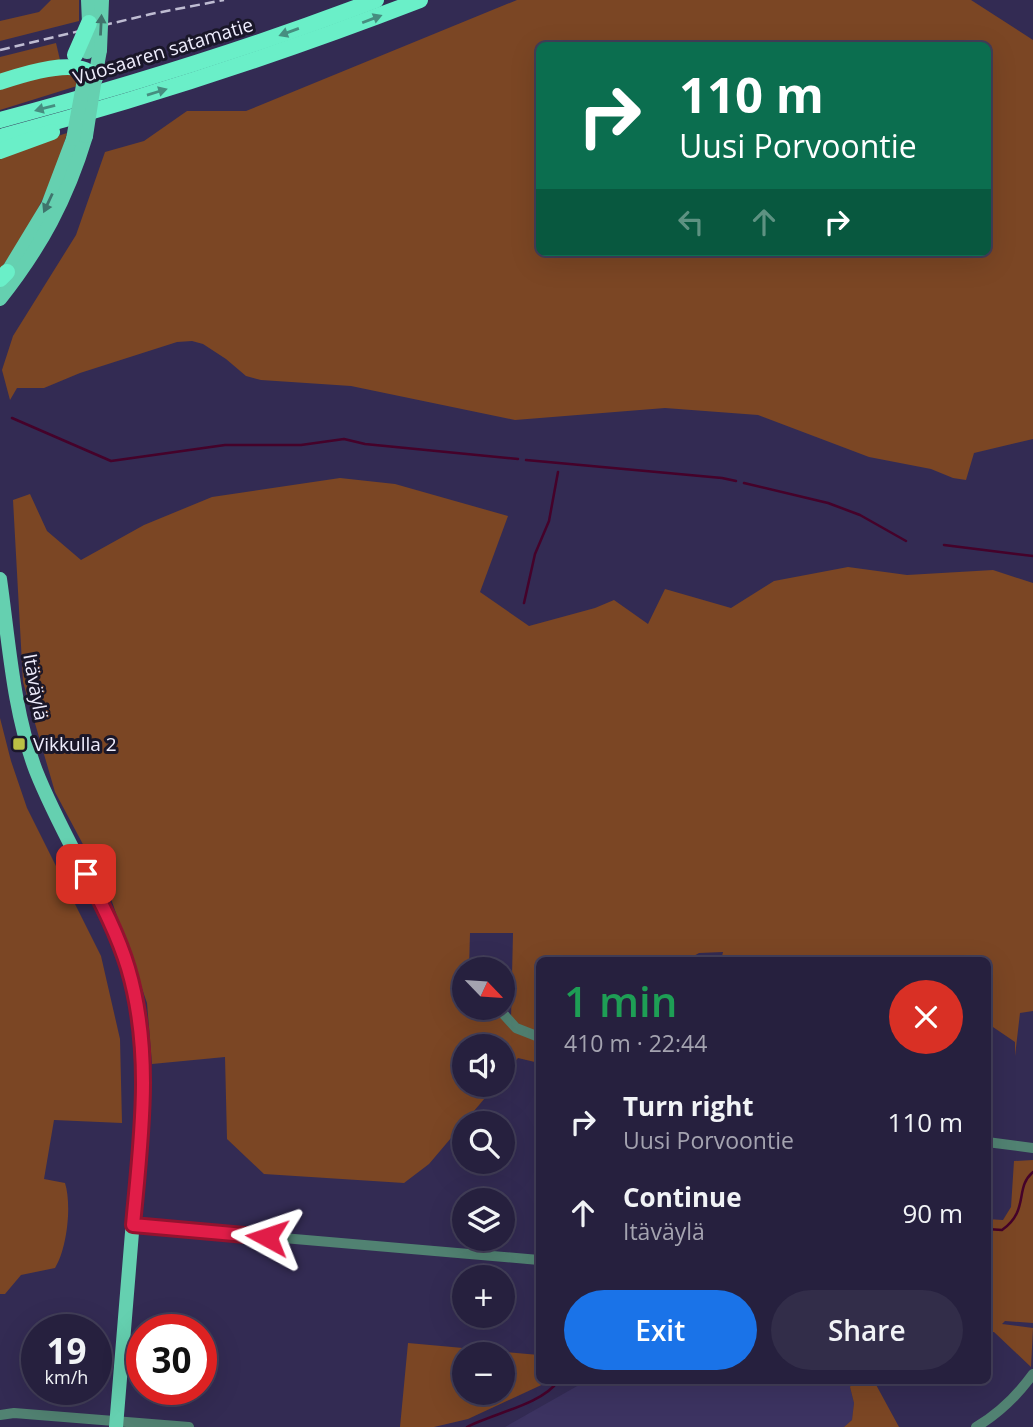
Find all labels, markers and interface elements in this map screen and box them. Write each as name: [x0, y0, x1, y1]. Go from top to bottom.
street label: Vuosaaren satamatie: [70, 11, 256, 91]
one-way arrow: [362, 13, 383, 24]
one-way arrow: [96, 14, 107, 36]
one-way arrow: [279, 27, 300, 38]
text: 110 m: [679, 61, 824, 127]
icon: right: [564, 70, 655, 161]
one-way arrow: [147, 87, 168, 97]
one-way arrow: [33, 103, 55, 114]
text: Uusi Porvoontie: [679, 124, 917, 167]
one-way arrow: [43, 193, 54, 213]
icon: left: [672, 203, 710, 241]
icon: ahead: [745, 203, 783, 241]
icon: right: [818, 203, 856, 241]
street label: Itäväylä: [17, 651, 55, 723]
place label: Vikkulla 2: [33, 731, 117, 757]
marker: Vikkulla 2: [11, 736, 27, 752]
pin: [56, 844, 116, 904]
icon: arrive: [67, 855, 105, 893]
north arrow: [452, 957, 514, 1020]
map controls: [452, 957, 515, 1405]
text: 1 min: [564, 972, 677, 1029]
button: close: [889, 980, 963, 1054]
text: 410 m · 22:44: [564, 1027, 707, 1059]
button: sound: [452, 1034, 515, 1097]
text: Turn right: [623, 1088, 754, 1124]
icon: right: [564, 1103, 602, 1141]
text: 110 m: [888, 1104, 963, 1140]
button: search: [452, 1111, 515, 1174]
text: Uusi Porvoontie: [623, 1124, 794, 1156]
text: Continue: [623, 1179, 742, 1215]
button: layers: [452, 1188, 515, 1251]
icon: ahead: [564, 1194, 602, 1232]
text: 90 m: [902, 1195, 963, 1231]
position arrow: [230, 1200, 304, 1274]
text: Itäväylä: [623, 1215, 705, 1247]
button: +: [452, 1265, 515, 1328]
button: Exit: [564, 1290, 757, 1370]
button: Share: [771, 1290, 963, 1370]
speed limit sign: 30: [126, 1314, 217, 1405]
text: 19: [46, 1327, 87, 1374]
button: −: [452, 1342, 515, 1405]
text: km/h: [45, 1365, 88, 1389]

